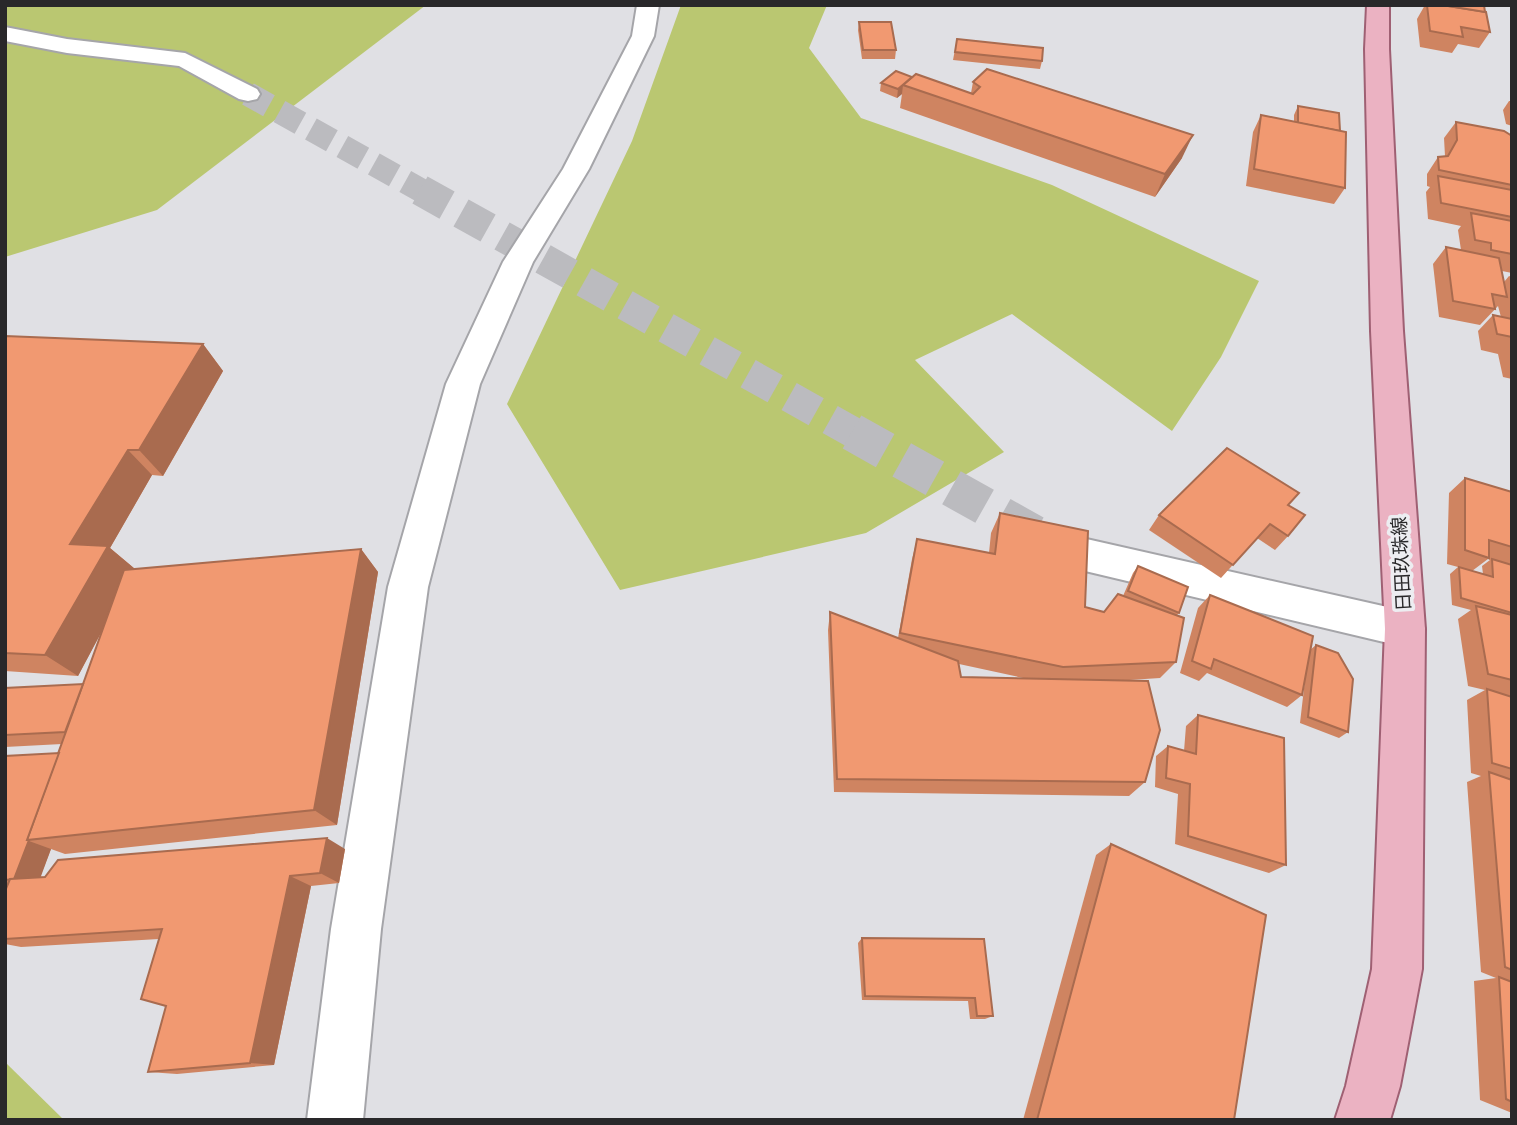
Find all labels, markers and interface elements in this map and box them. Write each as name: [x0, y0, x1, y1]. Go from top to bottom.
street label: 日田玖珠線: [1388, 516, 1415, 612]

